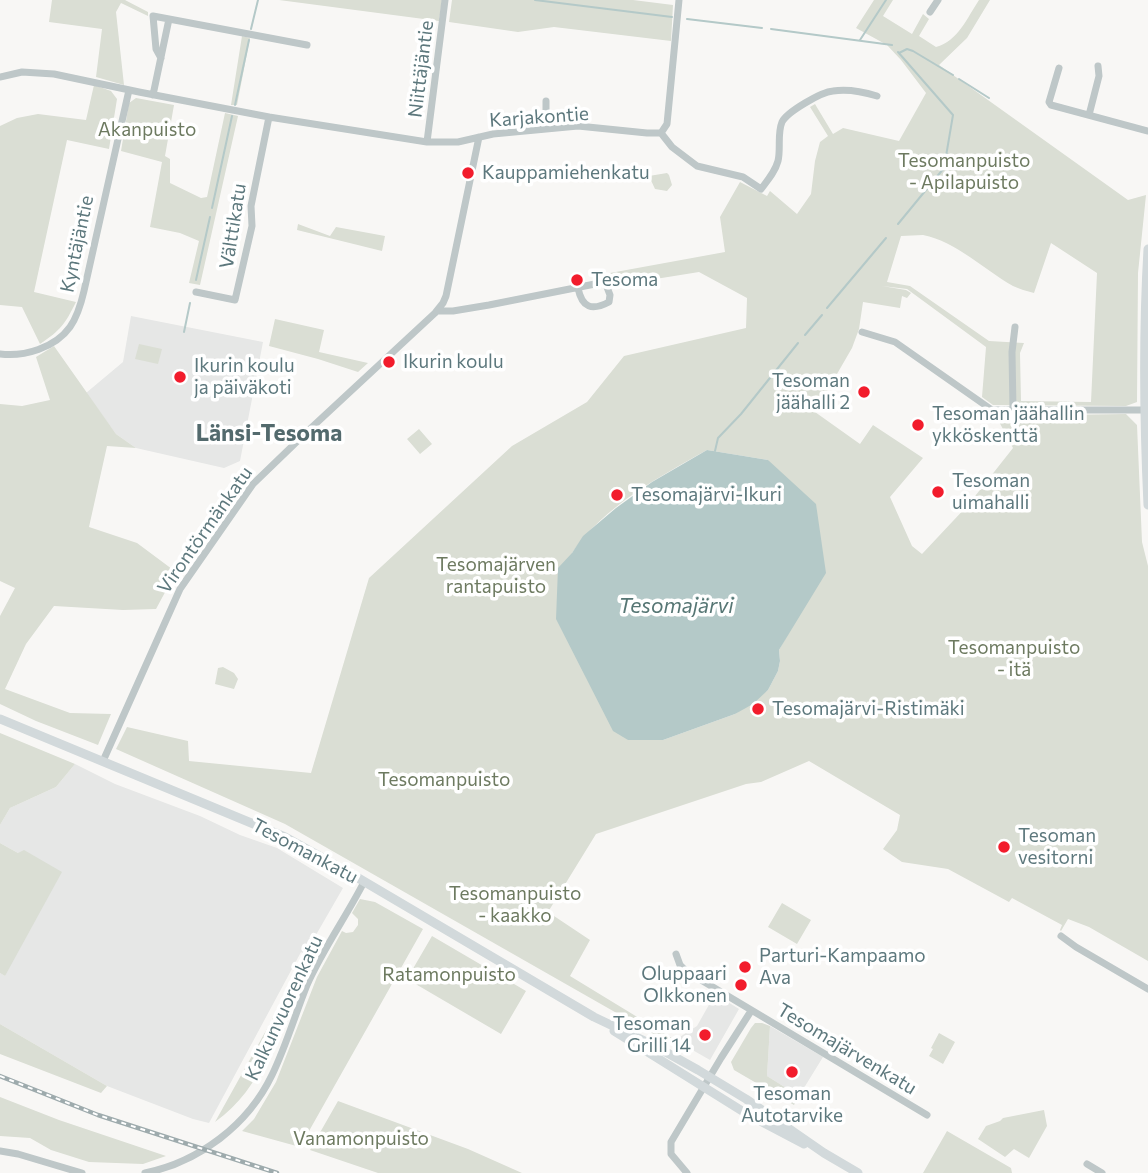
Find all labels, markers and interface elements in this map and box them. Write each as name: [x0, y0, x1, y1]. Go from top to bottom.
street label: Niittäjäntie: [404, 19, 438, 119]
street label: Karjakontie: [488, 102, 590, 132]
park label: Akanpuisto: [98, 119, 196, 141]
park label: Tesomanpuisto - Apilapuisto: [898, 150, 1030, 194]
place label: Kauppamiehenkatu: [482, 162, 650, 184]
marker: Kauppamiehenkatu: [460, 165, 476, 181]
street label: Välttikatu: [215, 182, 251, 270]
street label: Kyntäjäntie: [56, 193, 98, 295]
place label: Tesoma: [591, 269, 658, 291]
marker: Tesoma: [569, 272, 585, 288]
place label: Ikurin koulu: [403, 351, 503, 373]
marker: Ikurin koulu: [381, 354, 397, 370]
place label: Ikurin koulu ja päiväkoti: [194, 355, 294, 399]
marker: Ikurin koulu ja päiväkoti: [172, 369, 188, 385]
place label: Tesoman jäähalli 2: [772, 370, 850, 414]
marker: Tesoman jäähalli 2: [856, 384, 872, 400]
place label: Tesoman jäähallin ykköskenttä: [932, 403, 1085, 447]
marker: Tesoman jäähallin ykköskenttä: [910, 417, 926, 433]
district label: Länsi-Tesoma: [196, 419, 342, 447]
street label: Virontörmänkatu: [153, 462, 257, 598]
place label: Tesoman uimahalli: [952, 470, 1030, 514]
place label: Tesomajärvi-Ikuri: [631, 484, 782, 506]
marker: Tesoman uimahalli: [930, 484, 946, 500]
marker: Tesomajärvi-Ikuri: [609, 487, 625, 503]
park label: Tesomajärven rantapuisto: [436, 554, 556, 598]
water label: Tesomajärvi: [618, 593, 734, 619]
park label: Tesomanpuisto - itä: [948, 637, 1080, 681]
place label: Tesomajärvi-Ristimäki: [772, 698, 965, 720]
marker: Tesomajärvi-Ristimäki: [750, 701, 766, 717]
park label: Tesomanpuisto: [378, 769, 510, 791]
street label: Tesomankatu: [248, 814, 362, 888]
place label: Tesoman vesitorni: [1018, 825, 1096, 869]
marker: Tesoman vesitorni: [996, 839, 1012, 855]
park label: Tesomanpuisto - kaakko: [449, 883, 581, 927]
street label: Kalkunvuorenkatu: [240, 932, 328, 1084]
place label: Parturi-Kampaamo Ava: [759, 945, 926, 989]
marker: Parturi-Kampaamo Ava: [737, 959, 753, 975]
place label: Oluppaari Olkkonen: [641, 963, 727, 1007]
park label: Ratamonpuisto: [382, 964, 516, 986]
marker: Oluppaari Olkkonen: [733, 977, 749, 993]
street label: Tesomajärvenkatu: [773, 998, 921, 1100]
place label: Tesoman Grilli 14: [613, 1013, 691, 1057]
marker: Tesoman Grilli 14: [697, 1027, 713, 1043]
marker: Tesoman Autotarvike: [784, 1064, 800, 1080]
place label: Tesoman Autotarvike: [741, 1083, 843, 1127]
park label: Vanamonpuisto: [293, 1128, 429, 1150]

